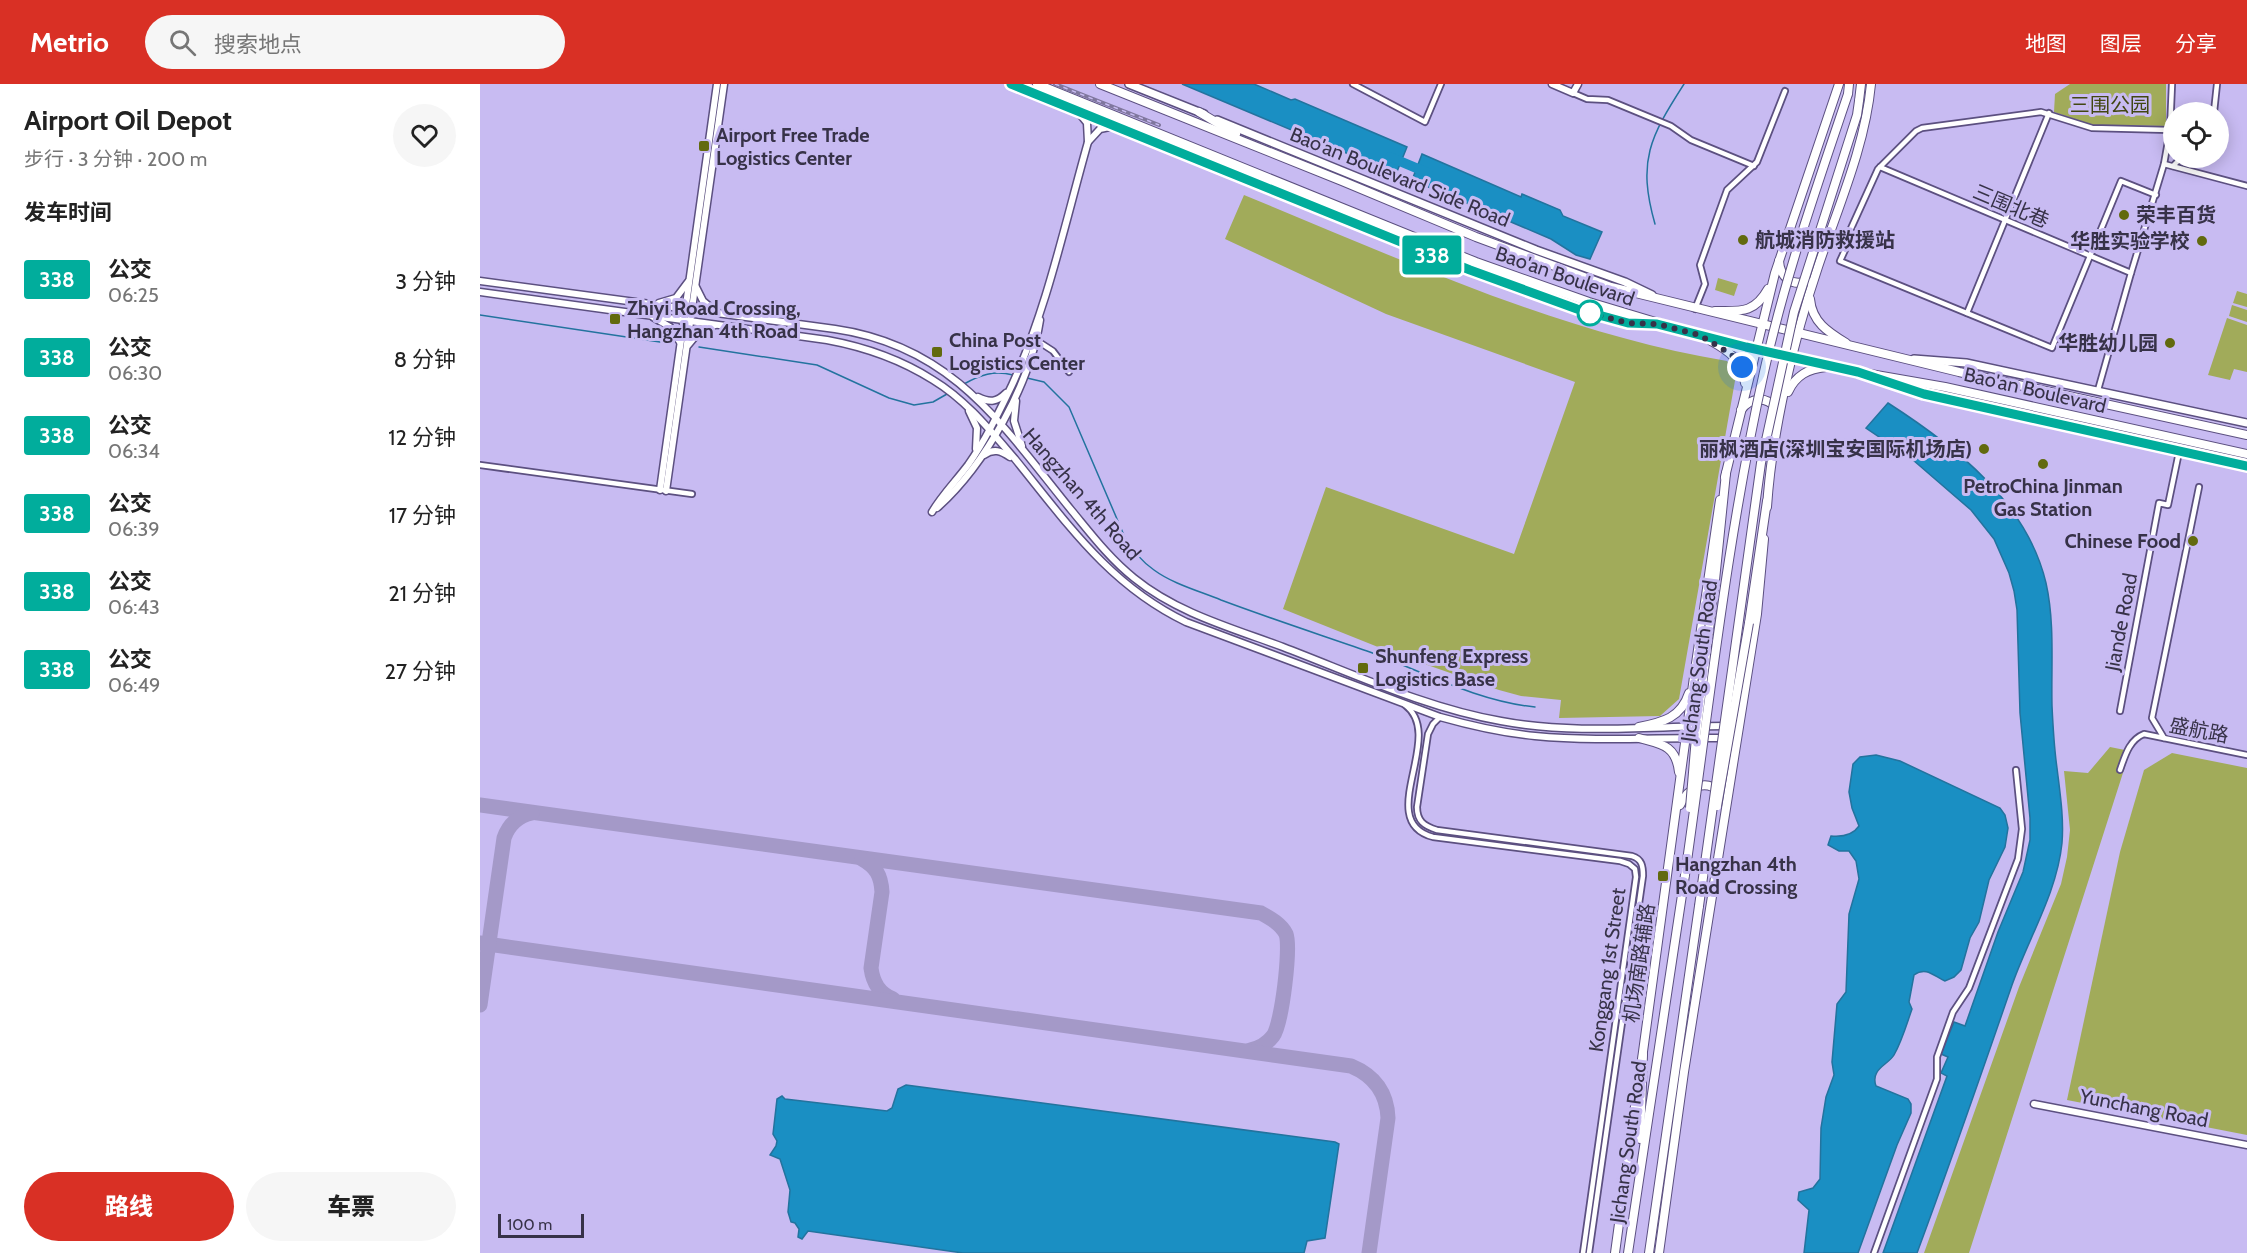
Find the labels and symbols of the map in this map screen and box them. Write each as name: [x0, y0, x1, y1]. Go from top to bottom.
park label: 三围公园: [2070, 93, 2150, 117]
street label: Bao'an Boulevard Side Road: [1287, 122, 1513, 232]
place label: Airport Free Trade Logistics Center: [716, 123, 870, 170]
marker: Airport Free Trade Logistics Center: [697, 139, 711, 153]
street label: 三围北巷: [1969, 179, 2053, 233]
place label: 荣丰百货: [2136, 203, 2216, 227]
marker: 荣丰百货: [2117, 208, 2131, 222]
place label: 航城消防救援站: [1755, 228, 1895, 252]
place label: 华胜实验学校: [2070, 229, 2190, 253]
marker: 航城消防救援站: [1736, 233, 1750, 247]
marker: 华胜实验学校: [2195, 234, 2209, 248]
line badge: 338: [1398, 236, 1466, 274]
street label: Bao'an Boulevard: [1492, 241, 1638, 311]
place label: Zhiyi Road Crossing, Hangzhan 4th Road: [627, 296, 801, 343]
unlabelled marker: [1577, 300, 1603, 326]
marker: Zhiyi Road Crossing, Hangzhan 4th Road: [608, 312, 622, 326]
place label: China Post Logistics Center: [949, 328, 1085, 375]
place label: 华胜幼儿园: [2058, 331, 2158, 355]
marker: 华胜幼儿园: [2163, 336, 2177, 350]
marker: China Post Logistics Center: [930, 345, 944, 359]
your location: [1727, 352, 1757, 382]
street label: Bao'an Boulevard: [1962, 362, 2108, 418]
street label: Hangzhan 4th Road: [1018, 423, 1146, 565]
place label: 丽枫酒店(深圳宝安国际机场店): [1699, 437, 1972, 461]
marker: 丽枫酒店(深圳宝安国际机场店): [1977, 442, 1991, 456]
marker: PetroChina Jinman Gas Station: [2036, 457, 2050, 471]
place label: PetroChina Jinman Gas Station: [1963, 474, 2123, 521]
place label: Chinese Food: [2064, 529, 2181, 553]
marker: Chinese Food: [2186, 534, 2200, 548]
street label: Jiande Road: [2100, 571, 2142, 674]
street label: Jichang South Road: [1676, 579, 1722, 744]
place label: Shunfeng Express Logistics Base: [1375, 644, 1528, 691]
marker: Shunfeng Express Logistics Base: [1356, 661, 1370, 675]
street label: 盛航路: [2167, 712, 2231, 748]
place label: Hangzhan 4th Road Crossing: [1675, 852, 1797, 899]
marker: Hangzhan 4th Road Crossing: [1656, 869, 1670, 883]
street label: Konggang 1st Street: [1584, 886, 1630, 1054]
street label: 机场南路辅路: [1619, 902, 1659, 1024]
street label: Jichang South Road: [1605, 1060, 1651, 1225]
street label: Yunchang Road: [2077, 1084, 2210, 1132]
scale bar: [498, 1211, 584, 1238]

